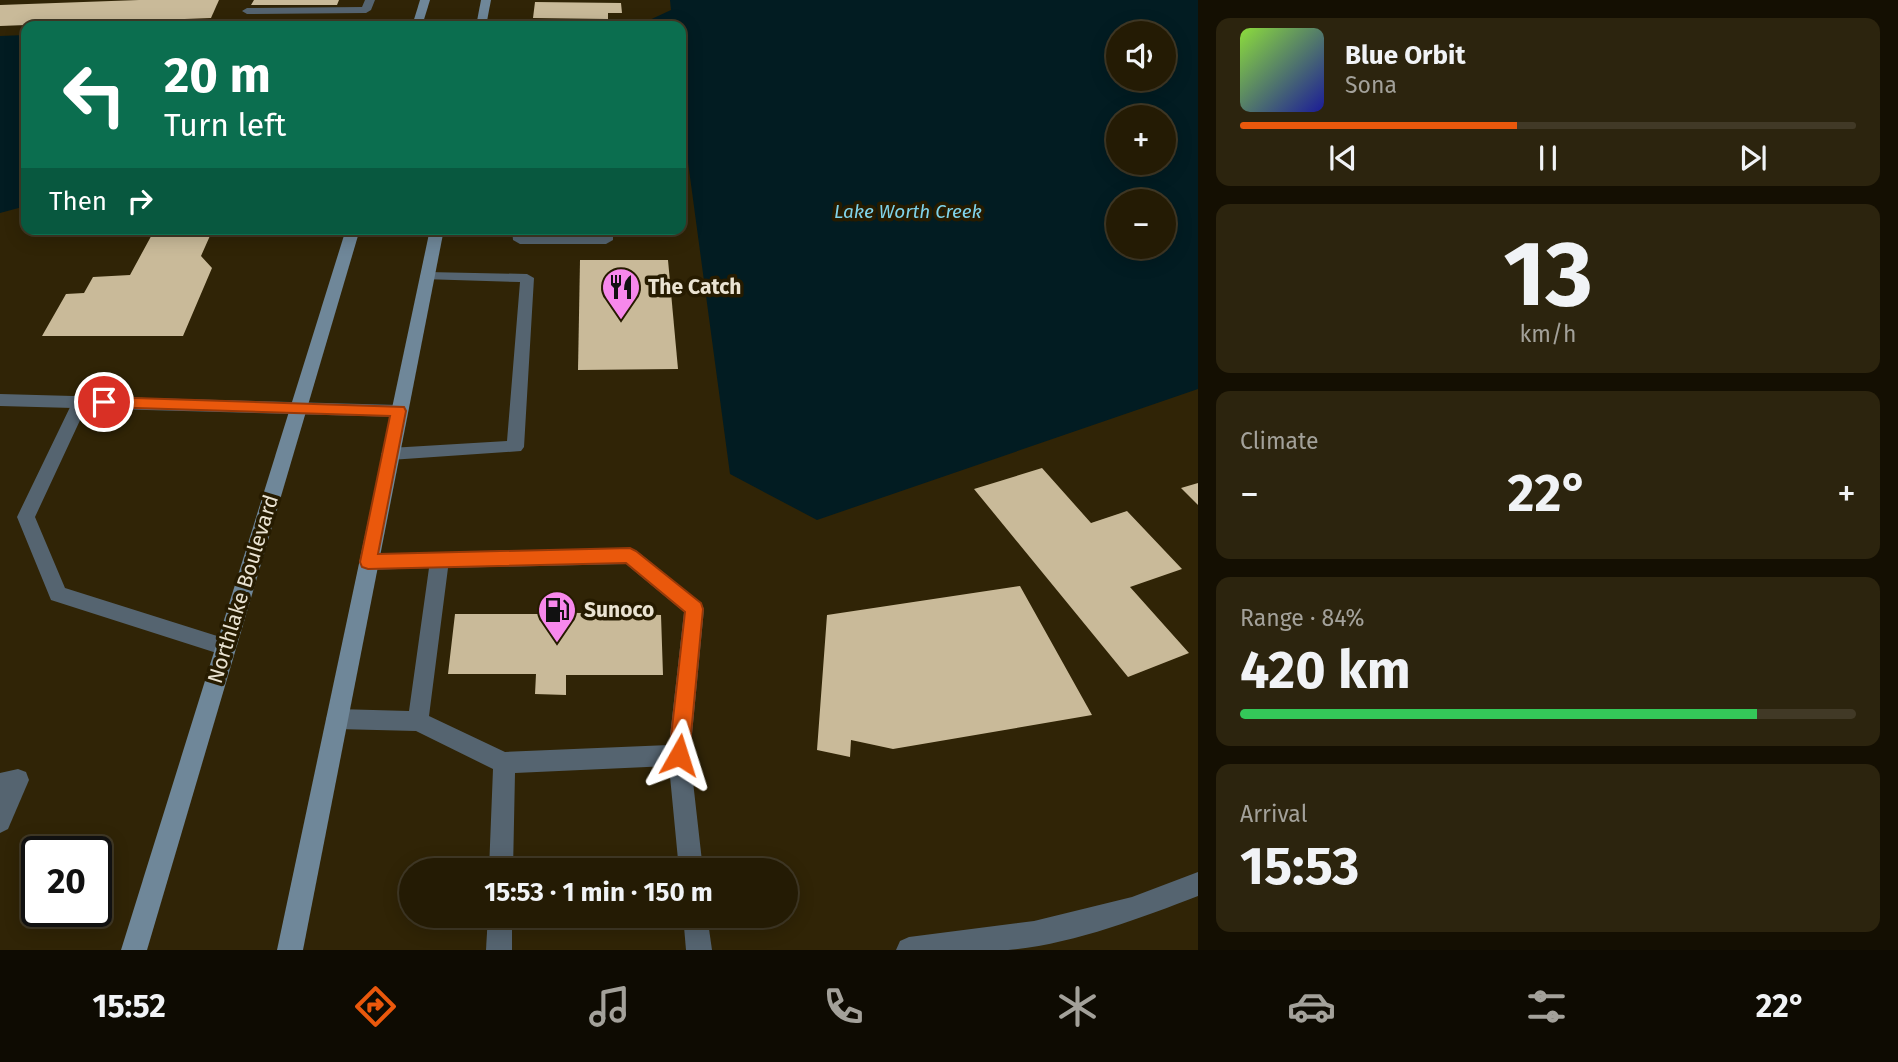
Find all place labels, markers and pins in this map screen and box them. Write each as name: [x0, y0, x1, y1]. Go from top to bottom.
restaurant icon: The Catch: [600, 266, 642, 321]
place label: The Catch: [648, 274, 741, 300]
pin: [74, 372, 134, 432]
fuel station icon: Sunoco: [536, 589, 578, 644]
place label: Sunoco: [584, 597, 654, 623]

